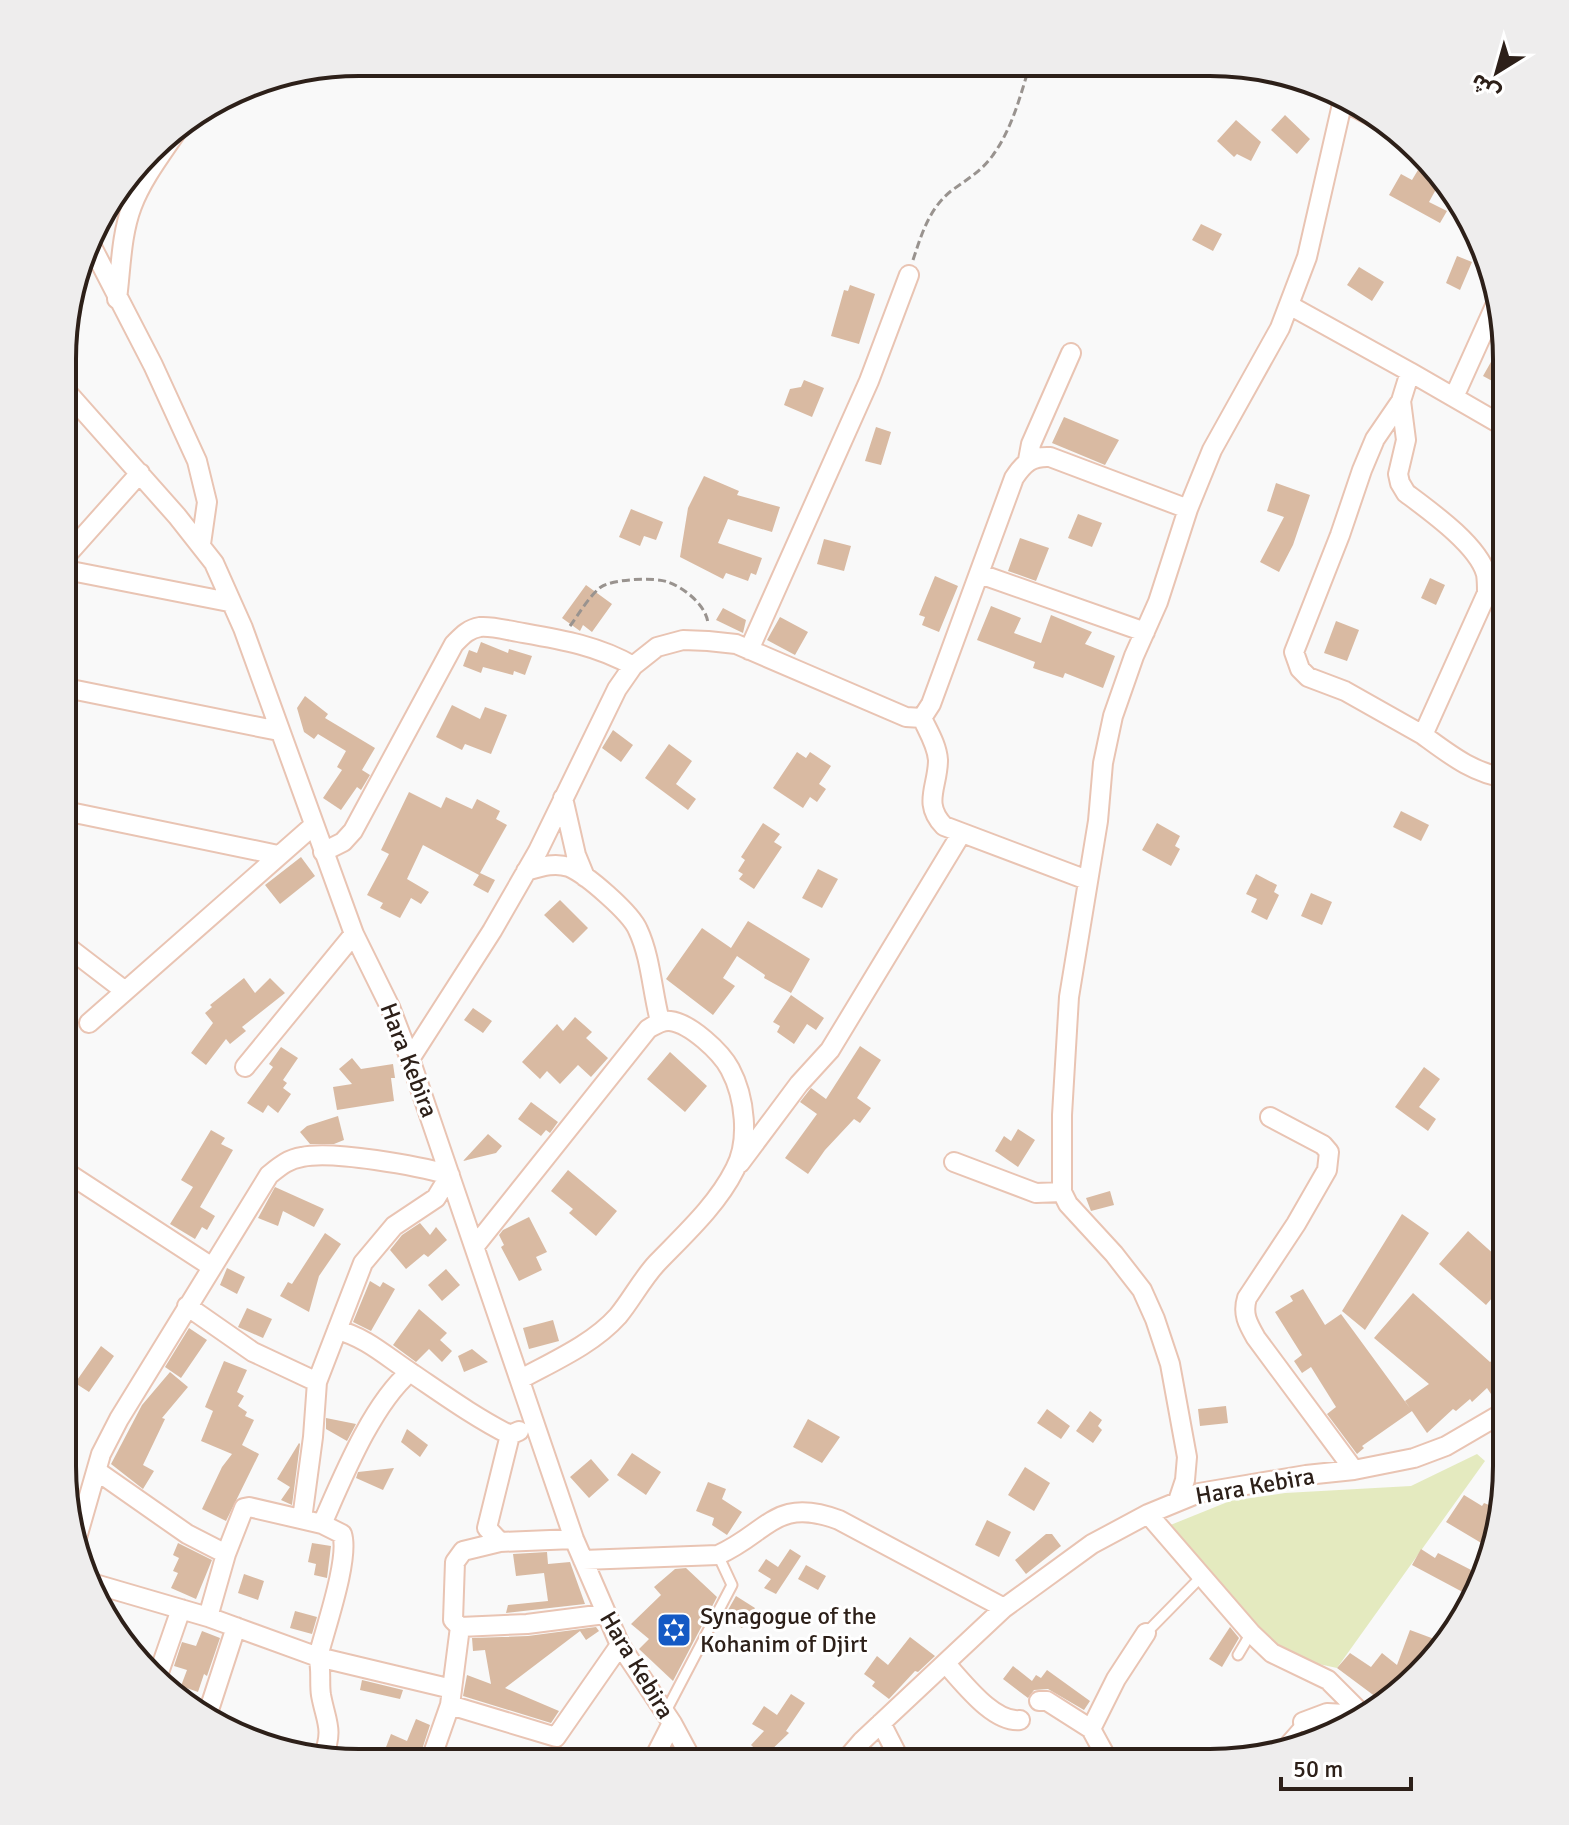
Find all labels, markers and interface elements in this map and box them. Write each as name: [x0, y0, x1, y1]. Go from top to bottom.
north arrow: [1457, 32, 1537, 112]
text: ش: [1465, 68, 1505, 107]
street label: Hara Kebira: [373, 998, 445, 1122]
street label: Hara Kebira: [1193, 1461, 1317, 1511]
place label: Synagogue of the Kohanim of Djirt: [700, 1601, 877, 1659]
street label: Hara Kebira: [593, 1606, 681, 1724]
synagogue icon: Synagogue of the Kohanim of Djirt: [655, 1611, 693, 1649]
scale bar: [1281, 1741, 1411, 1791]
text: 50 m: [1293, 1754, 1343, 1784]

